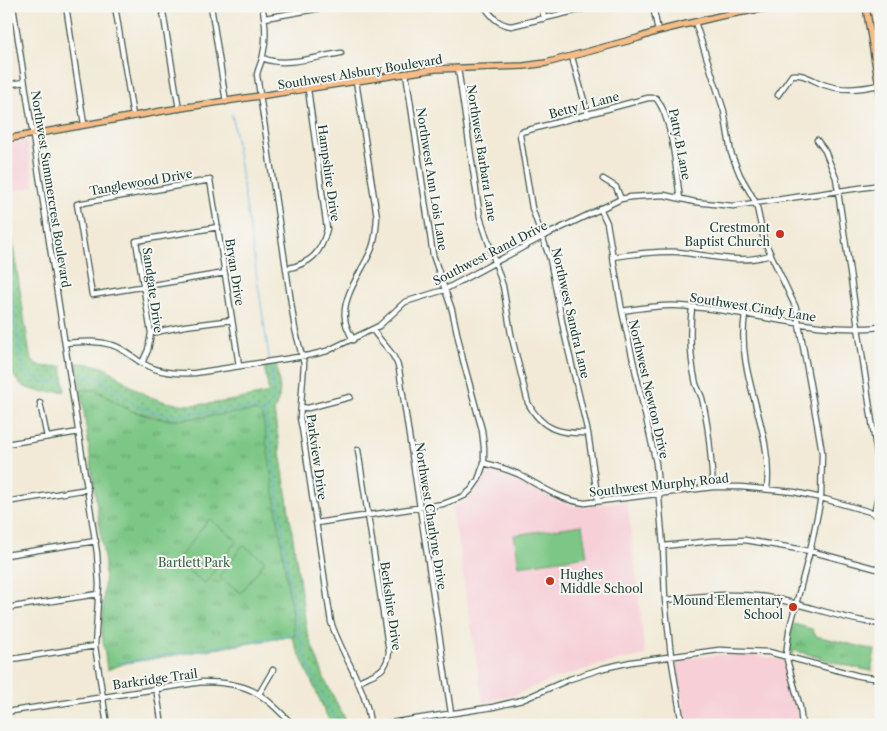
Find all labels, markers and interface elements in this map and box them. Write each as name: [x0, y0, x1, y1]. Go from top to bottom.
street label: Southwest Alsbury Boulevard: [277, 51, 444, 92]
street label: Northwest Barbara Lane: [464, 83, 500, 223]
street label: Betty L Lane: [547, 88, 621, 122]
street label: Northwest Summercrest Boulevard: [28, 89, 74, 289]
street label: Northwest Ann Lois Lane: [413, 106, 451, 252]
street label: Patty B Lane: [666, 107, 694, 181]
street label: Hampshire Drive: [315, 124, 343, 223]
street label: Tanglewood Drive: [88, 166, 194, 198]
street label: Southwest Rand Drive: [430, 217, 550, 288]
place label: Crestmont Baptist Church: [685, 220, 771, 249]
marker: Crestmont Baptist Church: [774, 228, 786, 240]
street label: Bryan Drive: [222, 237, 248, 307]
street label: Sandgate Drive: [140, 246, 166, 334]
street label: Northwest Sandra Lane: [549, 246, 593, 380]
street label: Southwest Cindy Lane: [689, 290, 818, 324]
street label: Northwest Newton Drive: [626, 318, 672, 460]
street label: Parkview Drive: [304, 413, 330, 501]
street label: Northwest Charlyne Drive: [412, 441, 450, 591]
street label: Southwest Murphy Road: [588, 470, 730, 500]
park label: Bartlett Park: [158, 555, 231, 570]
street label: Berkshire Drive: [377, 561, 405, 652]
place label: Hughes Middle School: [560, 567, 644, 596]
marker: Hughes Middle School: [544, 575, 556, 587]
place label: Mound Elementary School: [672, 593, 783, 622]
marker: Mound Elementary School: [787, 601, 799, 613]
street label: Barkridge Trail: [112, 666, 199, 692]

